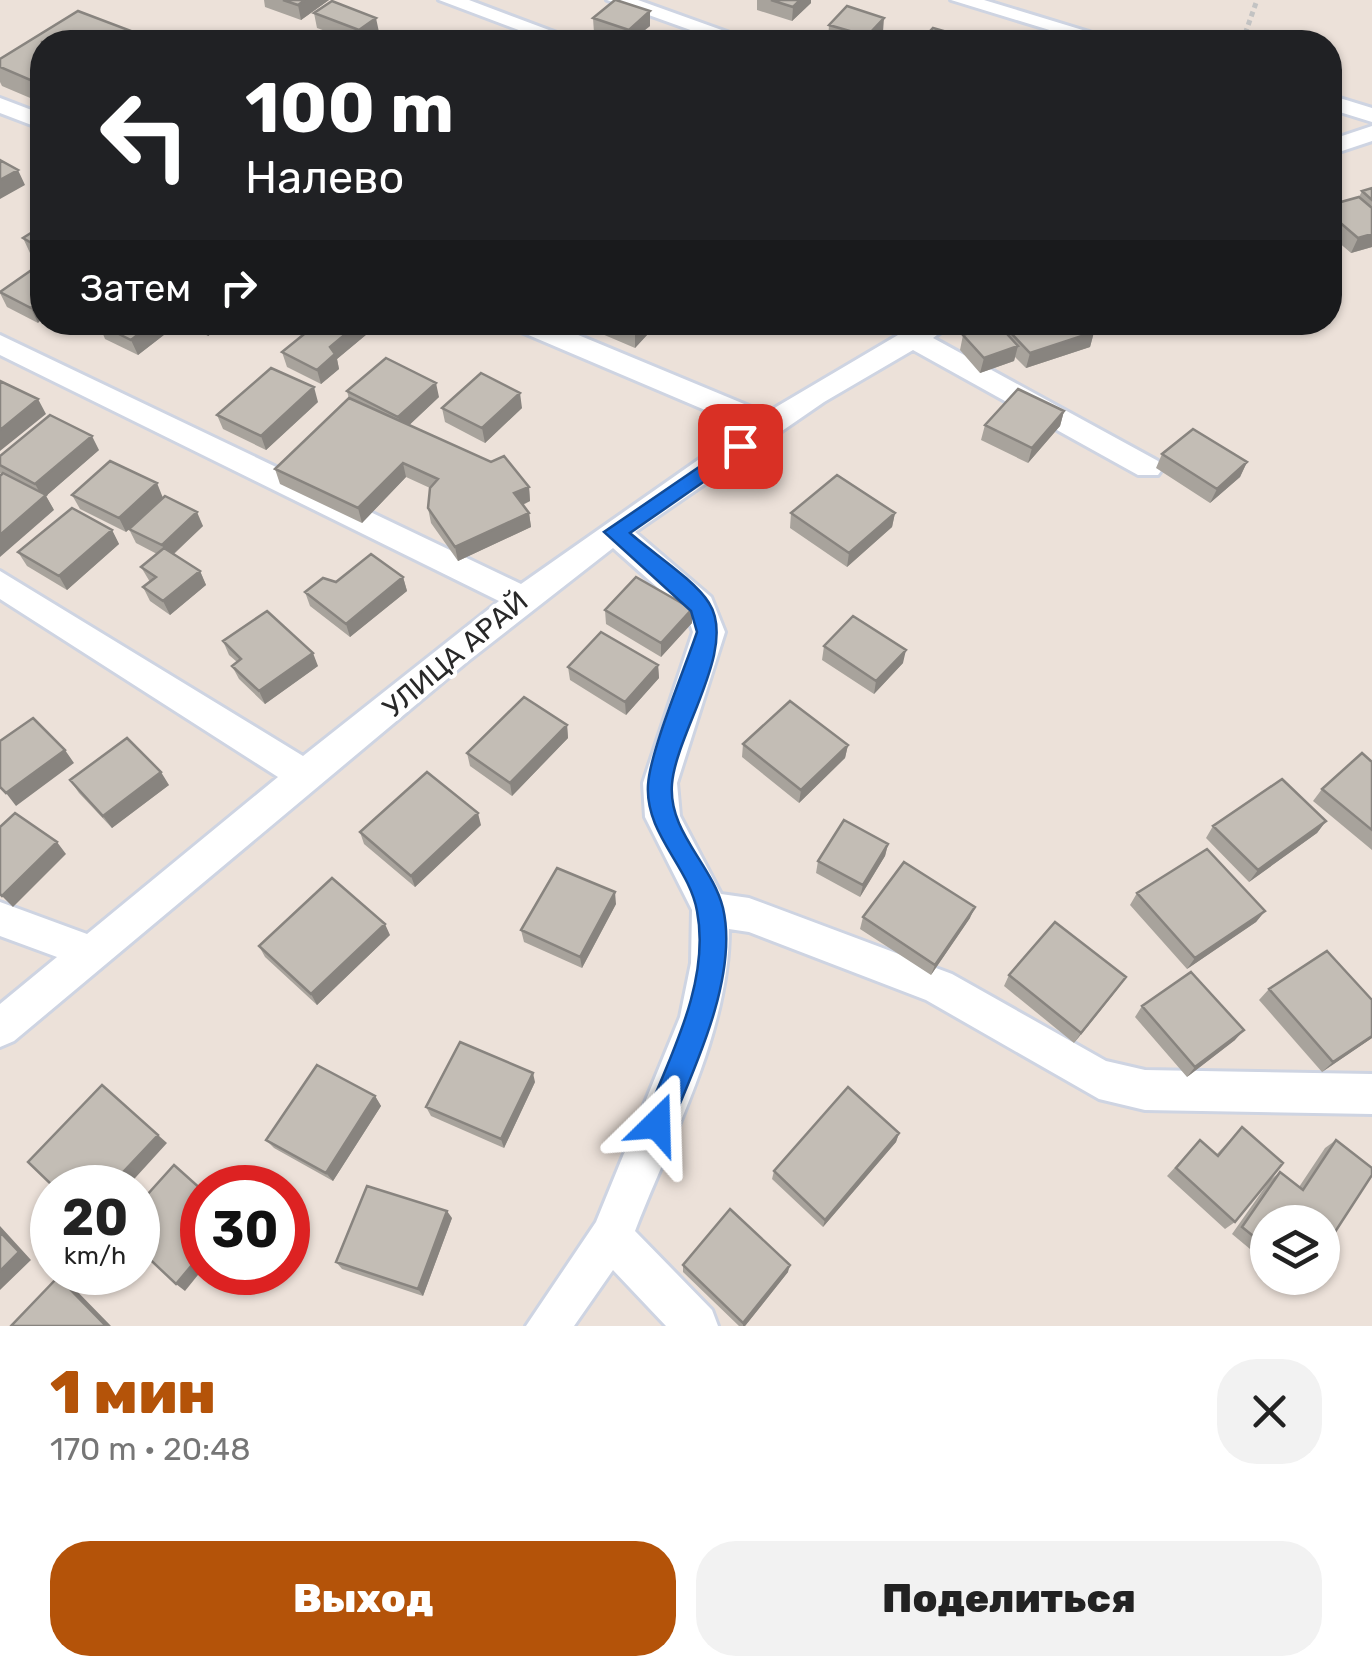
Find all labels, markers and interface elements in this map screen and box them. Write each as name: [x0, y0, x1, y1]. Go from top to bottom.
text: 100 m: [245, 67, 454, 150]
icon: left: [80, 70, 210, 200]
text: Налево: [245, 151, 404, 204]
icon: right: [211, 260, 266, 315]
text: Затем: [80, 265, 191, 311]
pin: [698, 404, 783, 489]
icon: arrive: [713, 419, 768, 474]
street label: УЛИЦА АРАЙ: [376, 584, 534, 724]
position arrow: [605, 1072, 709, 1176]
speed limit sign: 30: [180, 1165, 310, 1295]
text: 20: [62, 1188, 128, 1248]
map controls: [1250, 1205, 1340, 1295]
button: layers: [1250, 1205, 1340, 1295]
text: km/h: [64, 1241, 126, 1270]
text: 1 мин: [50, 1357, 216, 1428]
button: close: [1217, 1359, 1322, 1464]
text: 170 m · 20:48: [50, 1430, 250, 1468]
button: Выход: [50, 1541, 676, 1656]
button: Поделиться: [696, 1541, 1322, 1656]

